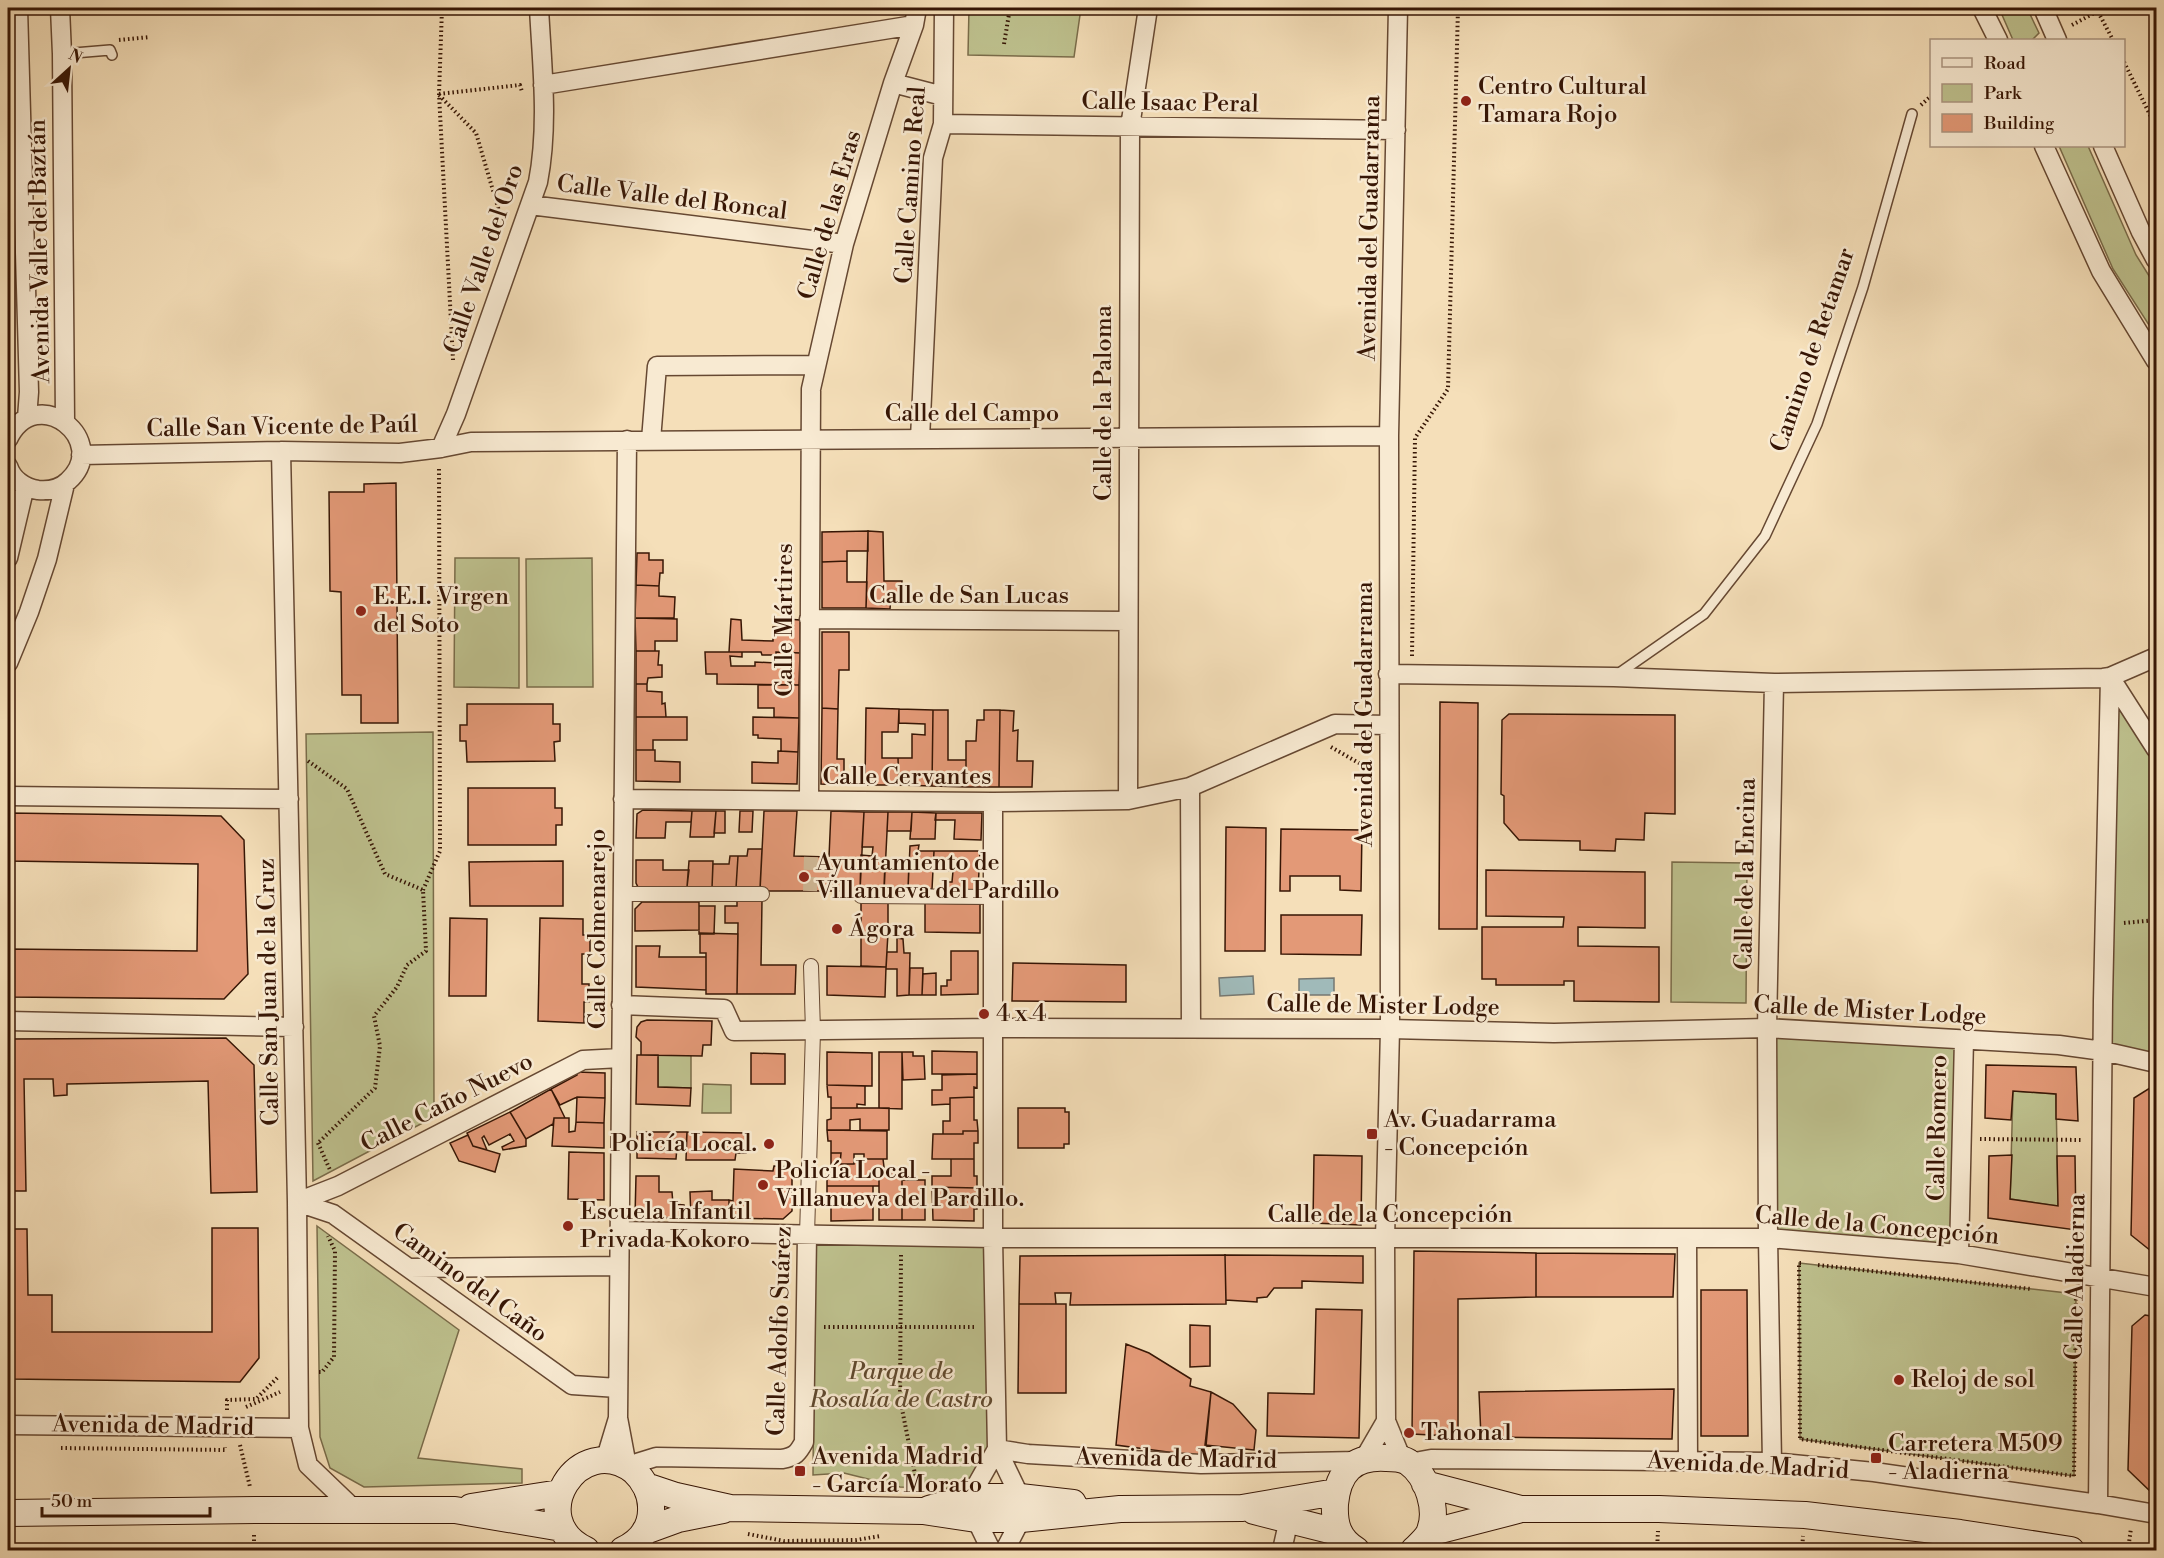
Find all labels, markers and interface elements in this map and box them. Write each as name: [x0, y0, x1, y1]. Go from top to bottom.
north arrow: [39, 39, 99, 99]
legend: [1930, 39, 2125, 147]
text: N: [65, 45, 86, 68]
text: Road: [1984, 52, 2027, 75]
place label: Centro Cultural Tamara Rojo: [1478, 72, 1647, 130]
text: Park: [1984, 82, 2023, 105]
street label: Calle Camino Real: [889, 85, 933, 285]
street label: Calle Isaac Peral: [1081, 86, 1259, 120]
street label: Avenida del Guadarrama: [1353, 94, 1387, 362]
marker: Centro Cultural Tamara Rojo: [1459, 94, 1473, 108]
text: Building: [1983, 112, 2055, 135]
street label: Avenida Valle del Baztán: [23, 119, 57, 384]
street label: Calle de las Eras: [791, 127, 869, 303]
street label: Calle Valle del Oro: [437, 160, 531, 358]
street label: Calle Valle del Roncal: [555, 169, 789, 227]
street label: Camino de Retamar: [1764, 244, 1862, 456]
street label: Calle de la Paloma: [1089, 304, 1119, 501]
street label: Calle del Campo: [885, 399, 1059, 429]
street label: Calle San Vicente de Paúl: [146, 410, 418, 444]
street label: Calle Mártires: [770, 543, 800, 697]
street label: Avenida del Guadarrama: [1350, 580, 1380, 848]
street label: Calle de San Lucas: [869, 581, 1069, 611]
place label: E.E.I. Virgen del Soto: [373, 582, 509, 640]
marker: E.E.I. Virgen del Soto: [354, 604, 368, 618]
street label: Calle Cervantes: [822, 762, 992, 792]
street label: Calle de la Encina: [1729, 777, 1763, 970]
street label: Calle Colmenarejo: [583, 829, 613, 1029]
place label: Ayuntamiento de Villanueva del Pardillo: [815, 848, 1060, 906]
street label: Calle San Juan de la Cruz: [252, 858, 286, 1126]
marker: Ayuntamiento de Villanueva del Pardillo: [797, 870, 811, 884]
place label: Ágora: [848, 913, 915, 944]
marker: Ágora: [830, 922, 844, 936]
street label: Calle de Mister Lodge: [1266, 989, 1500, 1023]
street label: Calle de Mister Lodge: [1753, 990, 1987, 1032]
place label: 4 x 4: [996, 999, 1047, 1029]
marker: 4 x 4: [977, 1007, 991, 1021]
street label: Calle Caño Nuevo: [356, 1047, 538, 1159]
street label: Calle Romero: [1922, 1054, 1954, 1202]
place label: Av. Guadarrama - Concepción: [1383, 1105, 1557, 1163]
marker: Av. Guadarrama - Concepción: [1365, 1127, 1379, 1141]
place label: Policía Local.: [610, 1129, 757, 1159]
marker: Policía Local.: [762, 1137, 776, 1151]
place label: Policía Local - Villanueva del Pardillo.: [774, 1156, 1024, 1214]
marker: Policía Local - Villanueva del Pardillo.: [756, 1178, 770, 1192]
street label: Calle Aladierna: [2060, 1193, 2092, 1360]
place label: Escuela Infantil Privada Kokoro: [580, 1197, 751, 1255]
street label: Calle de la Concepción: [1267, 1200, 1513, 1230]
street label: Calle de la Concepción: [1754, 1200, 2000, 1252]
street label: Camino del Caño: [387, 1217, 553, 1349]
marker: Escuela Infantil Privada Kokoro: [561, 1219, 575, 1233]
street label: Calle Adolfo Suárez: [761, 1225, 799, 1437]
park label: Parque de Rosalía de Castro: [808, 1357, 993, 1415]
place label: Reloj de sol: [1911, 1365, 2035, 1395]
marker: Reloj de sol: [1892, 1373, 1906, 1387]
street label: Avenida de Madrid: [51, 1409, 255, 1443]
place label: Tahona1: [1421, 1418, 1514, 1448]
marker: Tahona1: [1402, 1426, 1416, 1440]
place label: Carretera M509 - Aladierna: [1888, 1429, 2062, 1487]
place label: Avenida Madrid - García Morato: [811, 1442, 984, 1500]
street label: Avenida de Madrid: [1074, 1442, 1278, 1476]
street label: Avenida de Madrid: [1645, 1446, 1850, 1486]
marker: Carretera M509 - Aladierna: [1869, 1451, 1883, 1465]
marker: Avenida Madrid - García Morato: [793, 1464, 807, 1478]
scale bar: [42, 1480, 210, 1518]
text: 50 m: [51, 1490, 93, 1513]

